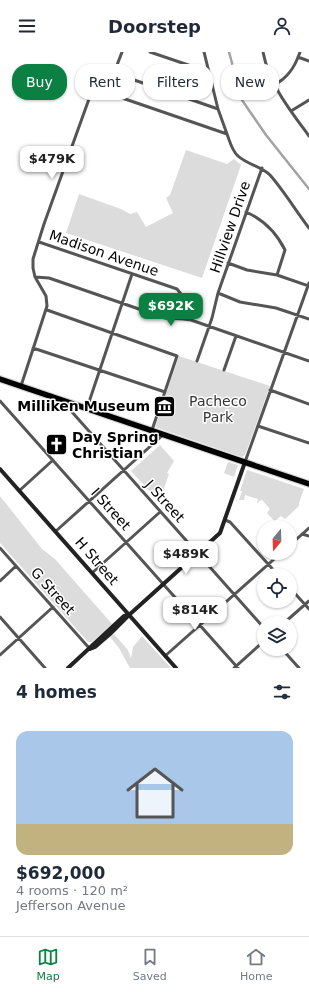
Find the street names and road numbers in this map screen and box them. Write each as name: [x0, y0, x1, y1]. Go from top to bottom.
street label: Hillview Drive: [207, 179, 253, 275]
street label: Madison Avenue: [47, 227, 161, 279]
street label: J Street: [141, 476, 188, 526]
street label: I Street: [88, 485, 134, 534]
street label: H Street: [72, 534, 122, 588]
street label: G Street: [28, 564, 79, 618]

